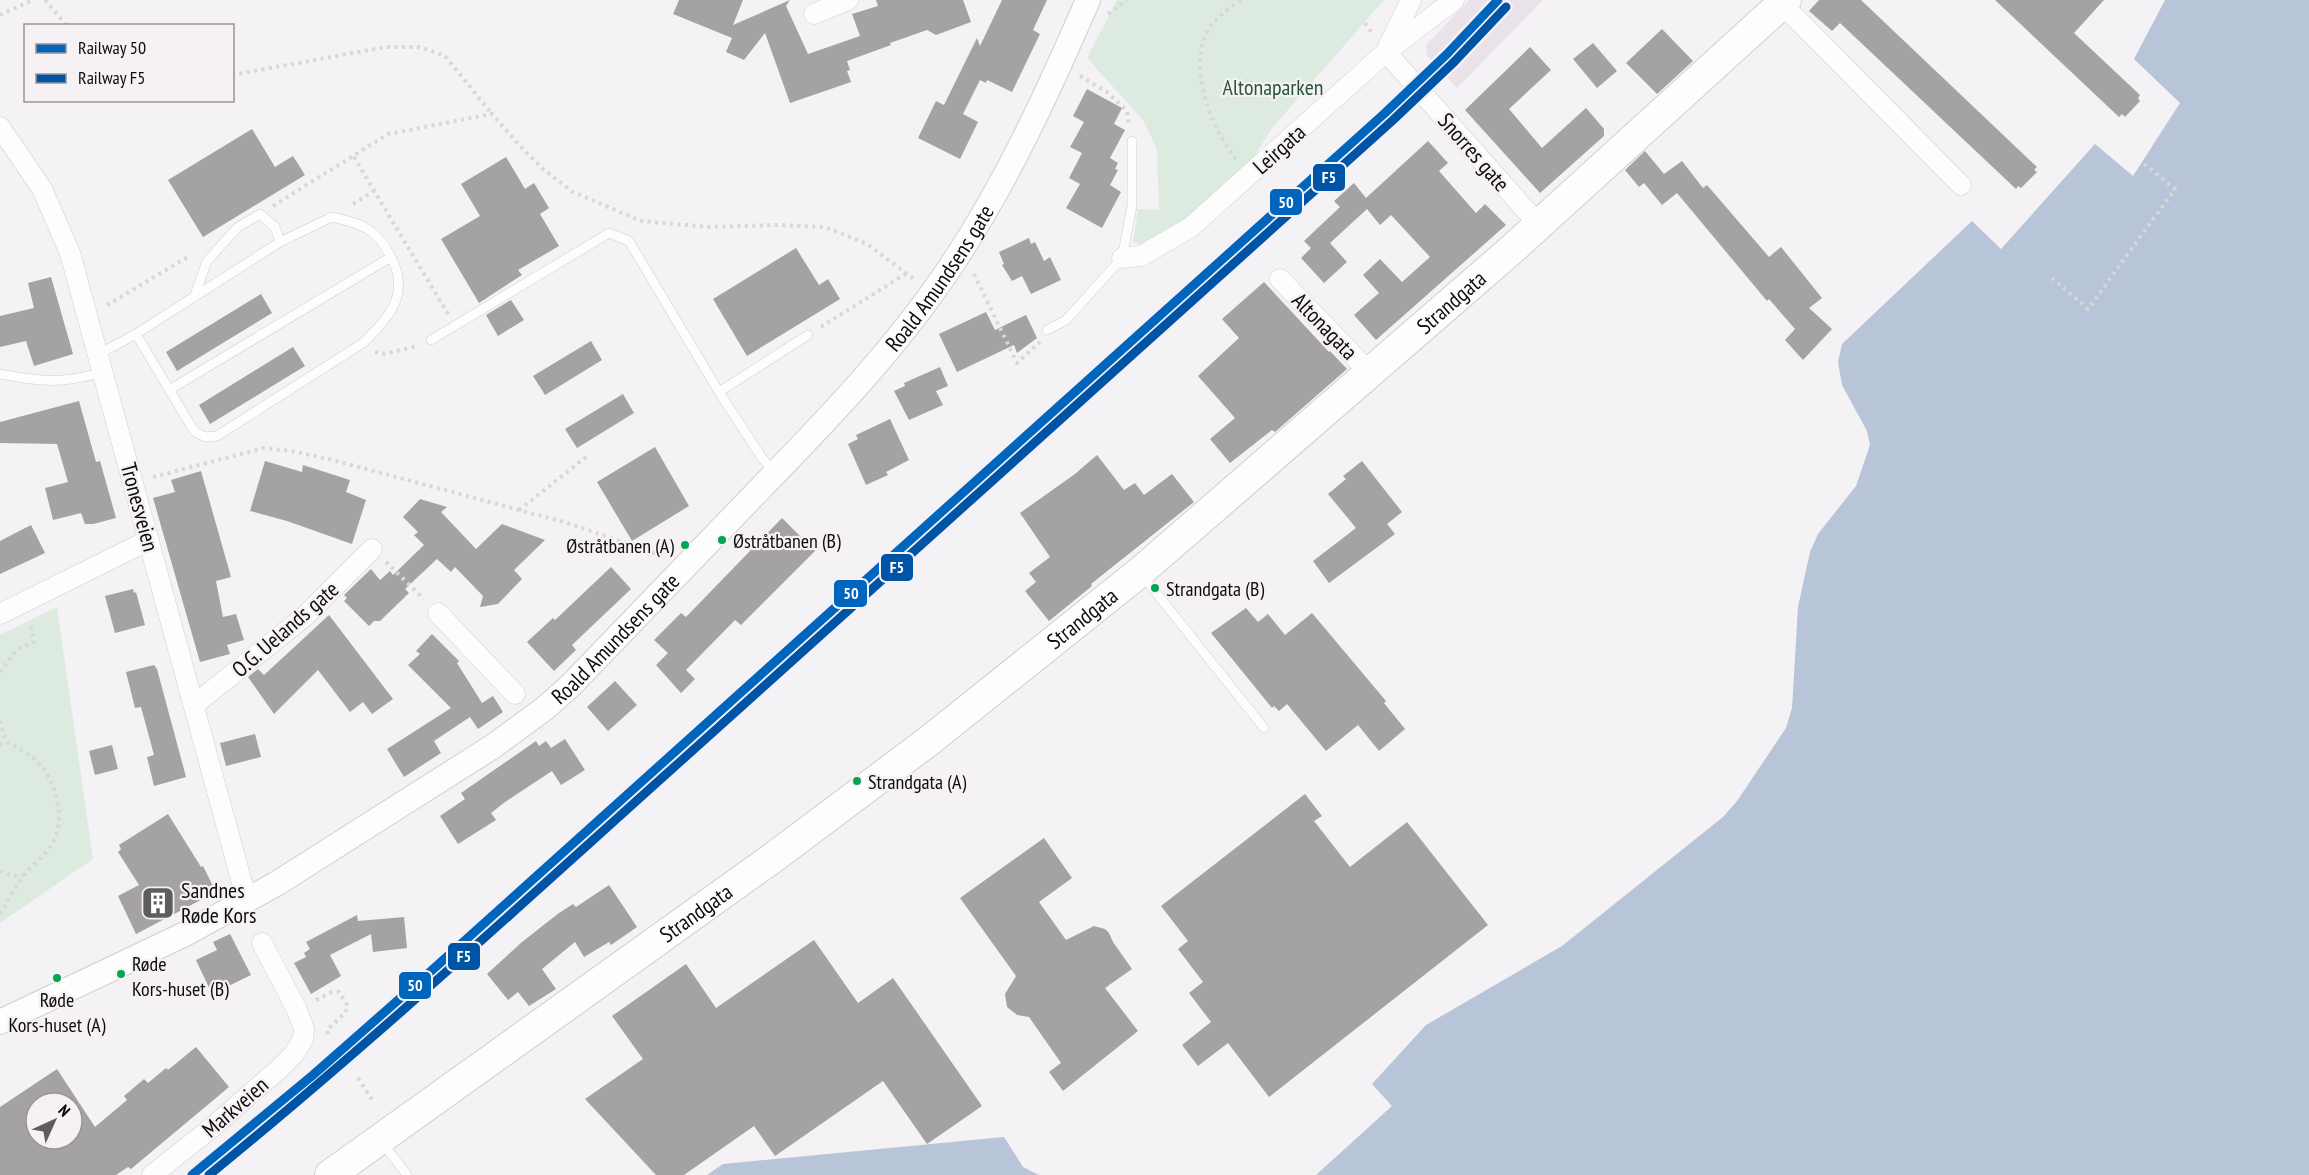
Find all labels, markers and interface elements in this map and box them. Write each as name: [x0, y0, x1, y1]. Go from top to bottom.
legend: [24, 24, 234, 102]
text: Railway 50: [78, 36, 146, 59]
text: Railway F5: [78, 66, 145, 89]
park label: Altonaparken: [1223, 73, 1323, 101]
street label: Snorres gate: [1432, 107, 1516, 197]
street label: Leirgata: [1247, 118, 1311, 180]
line badge: F5: [1312, 163, 1346, 192]
text: F5: [1322, 167, 1336, 187]
line badge: 50: [1269, 188, 1303, 216]
text: 50: [1278, 192, 1294, 212]
street label: Roald Amundsens gate: [879, 200, 1000, 357]
street label: Strandgata: [1411, 264, 1492, 340]
street label: Altonagata: [1286, 287, 1364, 365]
street label: Tronesveien: [115, 460, 165, 554]
place label: Østråtbanen (B): [733, 528, 841, 554]
place label: Østråtbanen (A): [566, 533, 674, 559]
marker: Østråtbanen (B): [716, 534, 728, 546]
marker: Østråtbanen (A): [679, 539, 691, 551]
line badge: F5: [880, 553, 914, 582]
text: F5: [890, 557, 904, 577]
street label: Roald Amundsens gate: [545, 567, 685, 710]
street label: O.G. Uelands gate: [226, 575, 344, 683]
place label: Strandgata (B): [1166, 576, 1264, 602]
line badge: 50: [833, 579, 868, 608]
street label: Strandgata: [1041, 581, 1123, 655]
marker: Strandgata (B): [1149, 582, 1161, 594]
text: 50: [843, 583, 859, 603]
place label: Strandgata (A): [868, 769, 966, 795]
marker: Strandgata (A): [851, 775, 863, 787]
place label: Sandnes Røde Kors: [181, 876, 257, 929]
street label: Strandgata: [654, 878, 738, 948]
building icon: Sandnes Røde Kors: [140, 885, 176, 921]
line badge: F5: [447, 942, 481, 971]
text: F5: [457, 946, 471, 966]
place label: Røde Kors-huset (B): [132, 951, 229, 1002]
marker: Røde Kors-huset (B): [115, 968, 127, 980]
line badge: 50: [398, 971, 432, 1000]
marker: Røde Kors-huset (A): [51, 972, 63, 984]
text: 50: [407, 975, 423, 995]
place label: Røde Kors-huset (A): [9, 987, 106, 1038]
street label: Markveien: [196, 1071, 274, 1143]
north arrow: [24, 1091, 84, 1151]
text: N: [54, 1100, 75, 1121]

